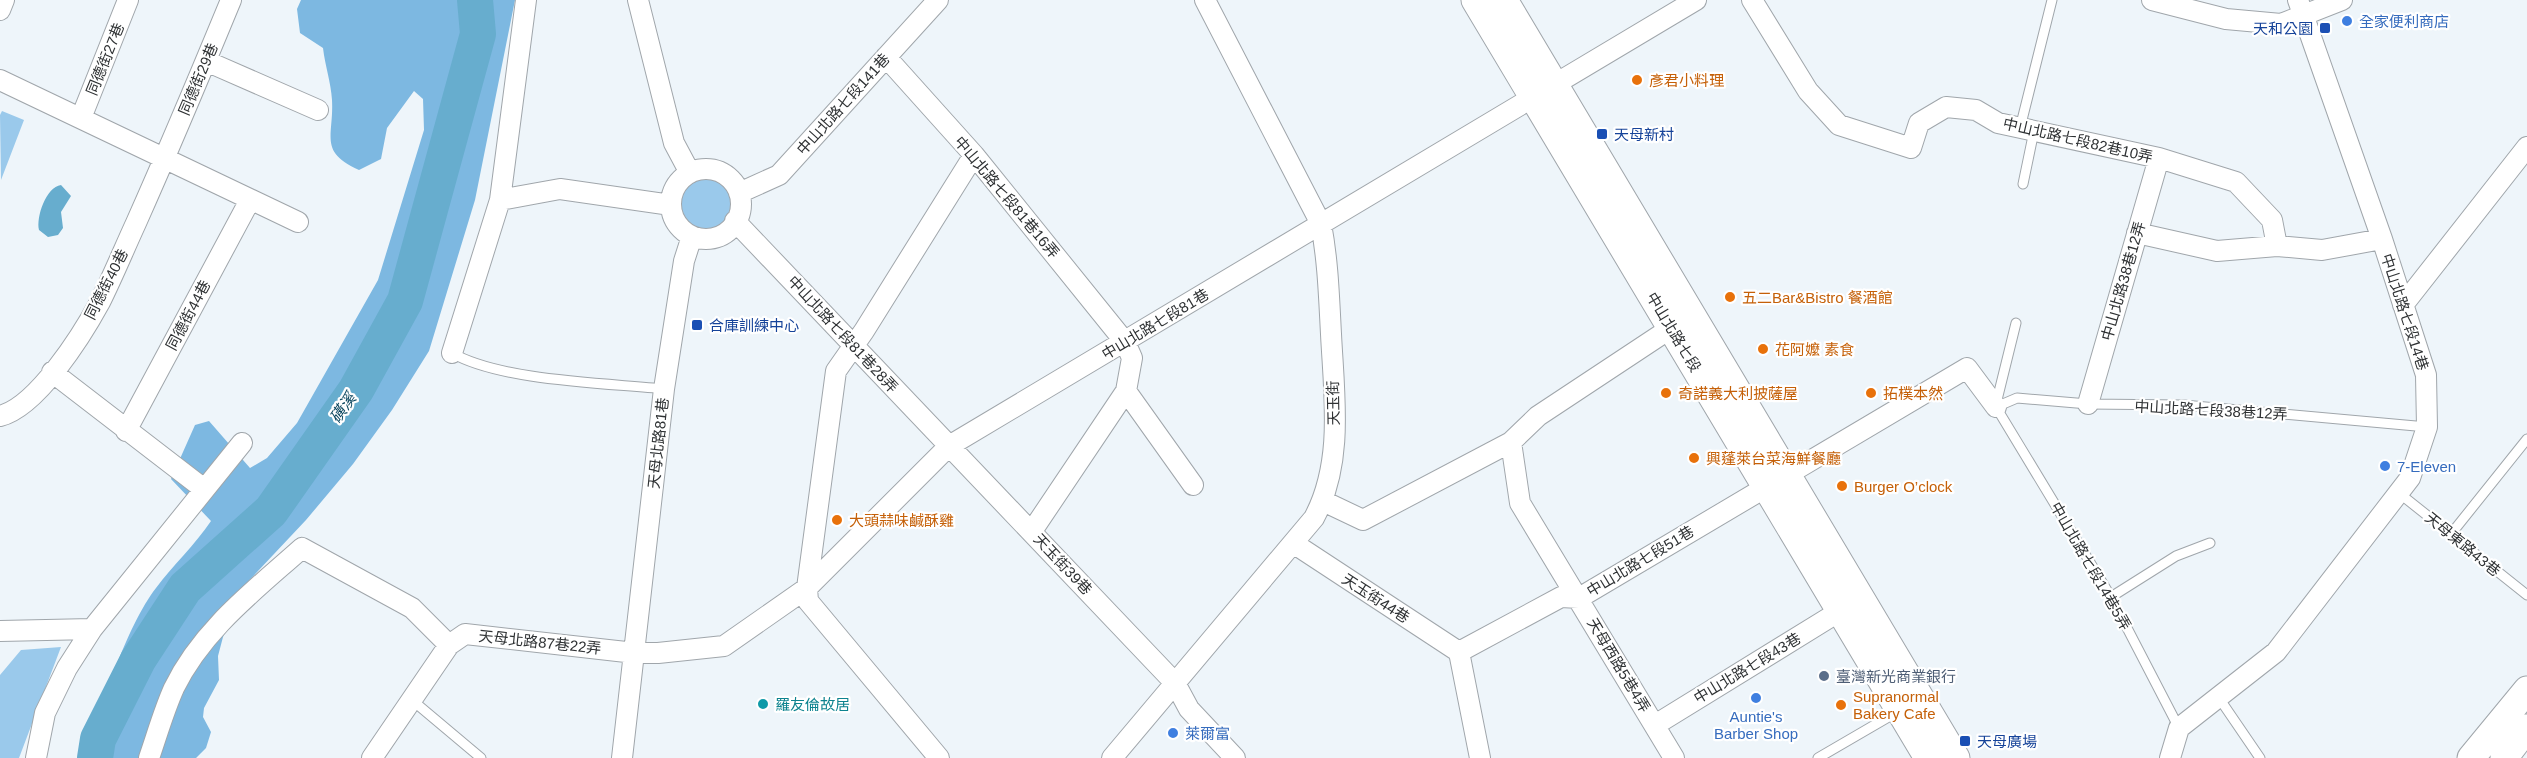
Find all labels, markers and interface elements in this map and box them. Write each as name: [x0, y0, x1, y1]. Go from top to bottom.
place label: 全家便利商店: [2359, 13, 2449, 30]
marker: 全家便利商店: [2340, 14, 2354, 28]
street label: 同德街27巷: [83, 20, 127, 98]
place label: 天和公園: [2253, 20, 2313, 37]
marker: 天和公園: [2318, 21, 2332, 35]
street label: 同德街29巷: [175, 40, 221, 118]
street label: 中山北路七段141巷: [793, 50, 893, 158]
place label: 彥君小料理: [1649, 72, 1724, 89]
marker: 彥君小料理: [1630, 73, 1644, 87]
street label: 中山北路七段82巷10弄: [2001, 114, 2155, 166]
place label: 天母新村: [1614, 126, 1674, 143]
marker: 天母新村: [1595, 127, 1609, 141]
street label: 中山北路七段81巷16弄: [951, 133, 1063, 261]
street label: 中山北路38巷12弄: [2098, 219, 2148, 343]
street label: 同德街40巷: [81, 246, 131, 322]
street label: 中山北路七段14巷: [2378, 252, 2432, 372]
street label: 中山北路七段81巷28弄: [784, 272, 902, 396]
street label: 同德街44巷: [162, 277, 214, 353]
street label: 中山北路七段81巷: [1098, 285, 1212, 363]
street label: 中山北路七段: [1644, 289, 1704, 375]
place label: 五二Bar&Bistro 餐酒館: [1742, 289, 1893, 306]
marker: 五二Bar&Bistro 餐酒館: [1723, 290, 1737, 304]
place label: 合庫訓練中心: [709, 317, 799, 334]
marker: 合庫訓練中心: [690, 318, 704, 332]
place label: 花阿嬤 素食: [1775, 341, 1854, 358]
marker: 花阿嬤 素食: [1756, 342, 1770, 356]
street label: 天玉街: [1324, 380, 1342, 426]
place label: 奇諾義大利披薩屋: [1678, 385, 1798, 402]
place label: 拓樸本然: [1883, 385, 1943, 402]
marker: 奇諾義大利披薩屋: [1659, 386, 1673, 400]
marker: 拓樸本然: [1864, 386, 1878, 400]
water label: 磺溪: [327, 388, 360, 426]
street label: 天母北路81巷: [645, 397, 671, 489]
street label: 中山北路七段38巷12弄: [2134, 397, 2288, 423]
place label: 興蓬萊台菜海鮮餐廳: [1706, 450, 1841, 467]
marker: 興蓬萊台菜海鮮餐廳: [1687, 451, 1701, 465]
place label: 7-Eleven: [2397, 458, 2456, 475]
marker: 7-Eleven: [2378, 459, 2392, 473]
place label: Burger O’clock: [1854, 478, 1953, 495]
marker: Burger O’clock: [1835, 479, 1849, 493]
street label: 中山北路七段14巷5弄: [2047, 499, 2135, 633]
street label: 天母東路43巷: [2422, 509, 2504, 579]
place label: 大頭蒜味鹹酥雞: [849, 512, 954, 529]
marker: 大頭蒜味鹹酥雞: [830, 513, 844, 527]
street label: 中山北路七段51巷: [1583, 522, 1697, 600]
street label: 天玉街39巷: [1031, 530, 1095, 598]
street label: 天玉街44巷: [1339, 570, 1413, 626]
street label: 天母西路5巷4弄: [1584, 615, 1654, 715]
street label: 天母北路87巷22弄: [478, 627, 602, 657]
street label: 中山北路七段43巷: [1690, 629, 1804, 707]
place label: 臺灣新光商業銀行: [1836, 668, 1956, 685]
marker: 臺灣新光商業銀行: [1817, 669, 1831, 683]
place label: Supranormal Bakery Cafe: [1853, 688, 1939, 722]
marker: Auntie's Barber Shop: [1749, 691, 1763, 705]
place label: 羅友倫故居: [775, 696, 850, 713]
marker: 羅友倫故居: [756, 697, 770, 711]
marker: Supranormal Bakery Cafe: [1834, 698, 1848, 712]
place label: Auntie's Barber Shop: [1714, 708, 1798, 742]
place label: 萊爾富: [1185, 725, 1230, 742]
marker: 萊爾富: [1166, 726, 1180, 740]
place label: 天母廣場: [1977, 733, 2037, 750]
marker: 天母廣場: [1958, 734, 1972, 748]

